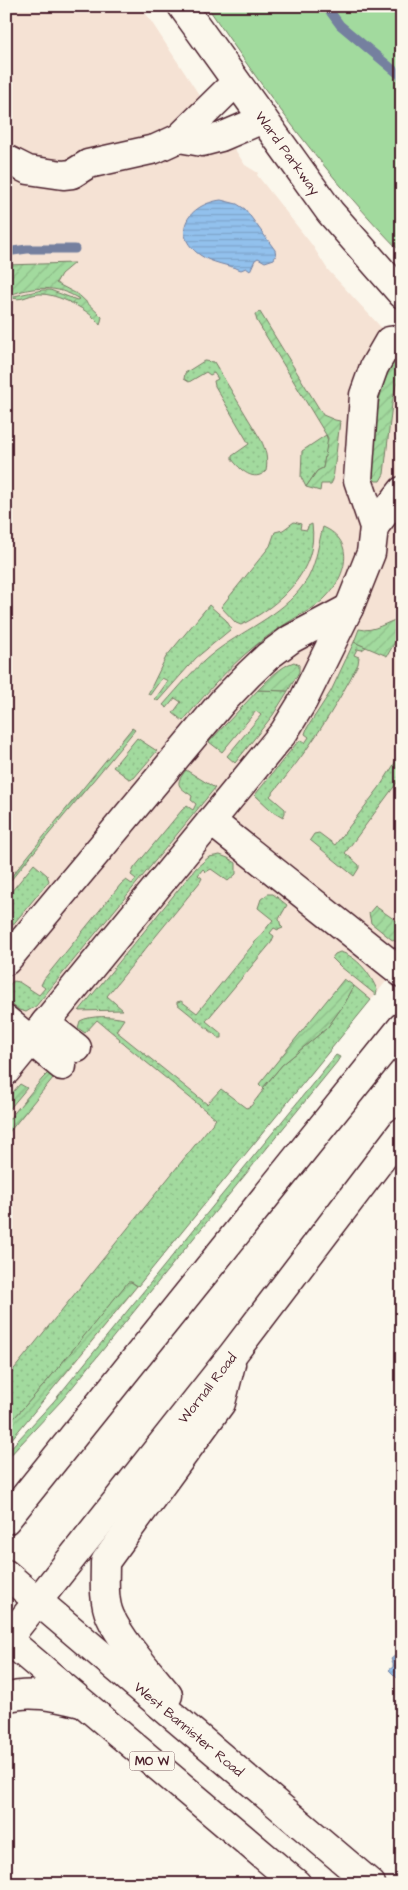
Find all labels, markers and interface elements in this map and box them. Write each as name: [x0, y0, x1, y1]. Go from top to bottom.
street label: Ward Parkway: [250, 108, 325, 200]
street label: Wornall Road: [174, 1349, 242, 1428]
street label: West Bannister Road: [129, 1678, 248, 1782]
road number: MO W: [130, 1752, 174, 1770]

